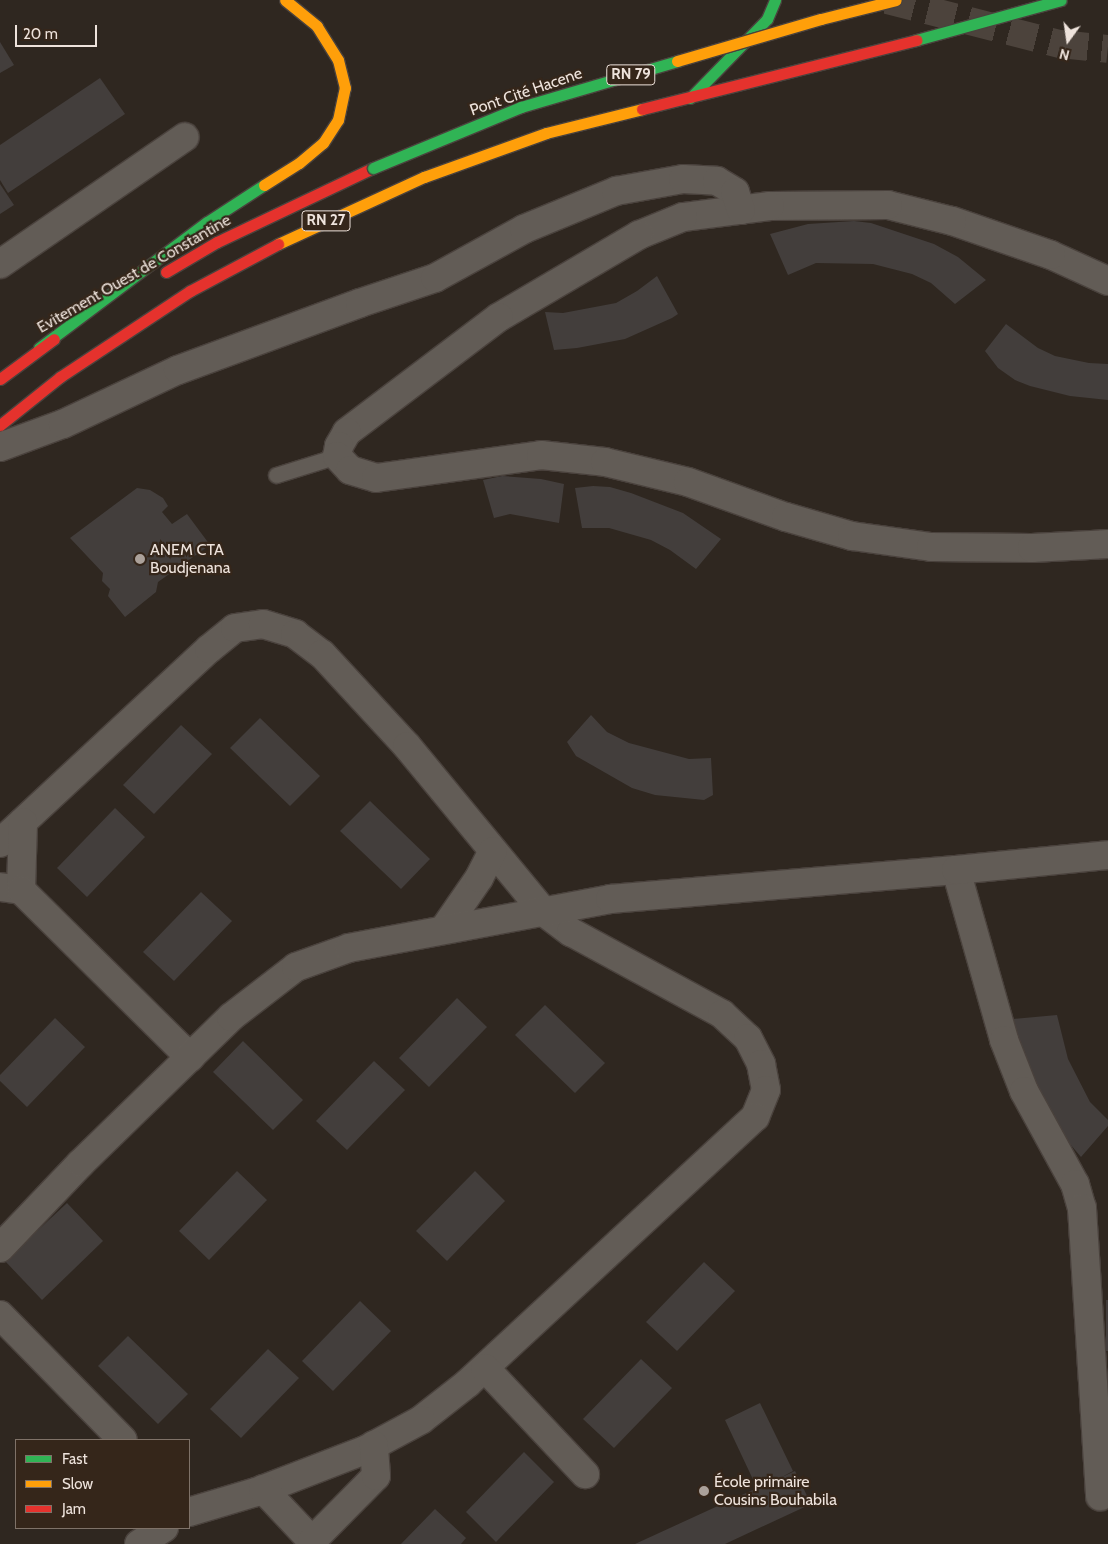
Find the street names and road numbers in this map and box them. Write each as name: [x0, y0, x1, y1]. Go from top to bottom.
road number: RN 79: [606, 62, 656, 88]
street label: Pont Cité Hacene: [467, 64, 585, 120]
road number: RN 27: [301, 208, 351, 234]
street label: Evitement Ouest de Constantine: [34, 211, 234, 337]

